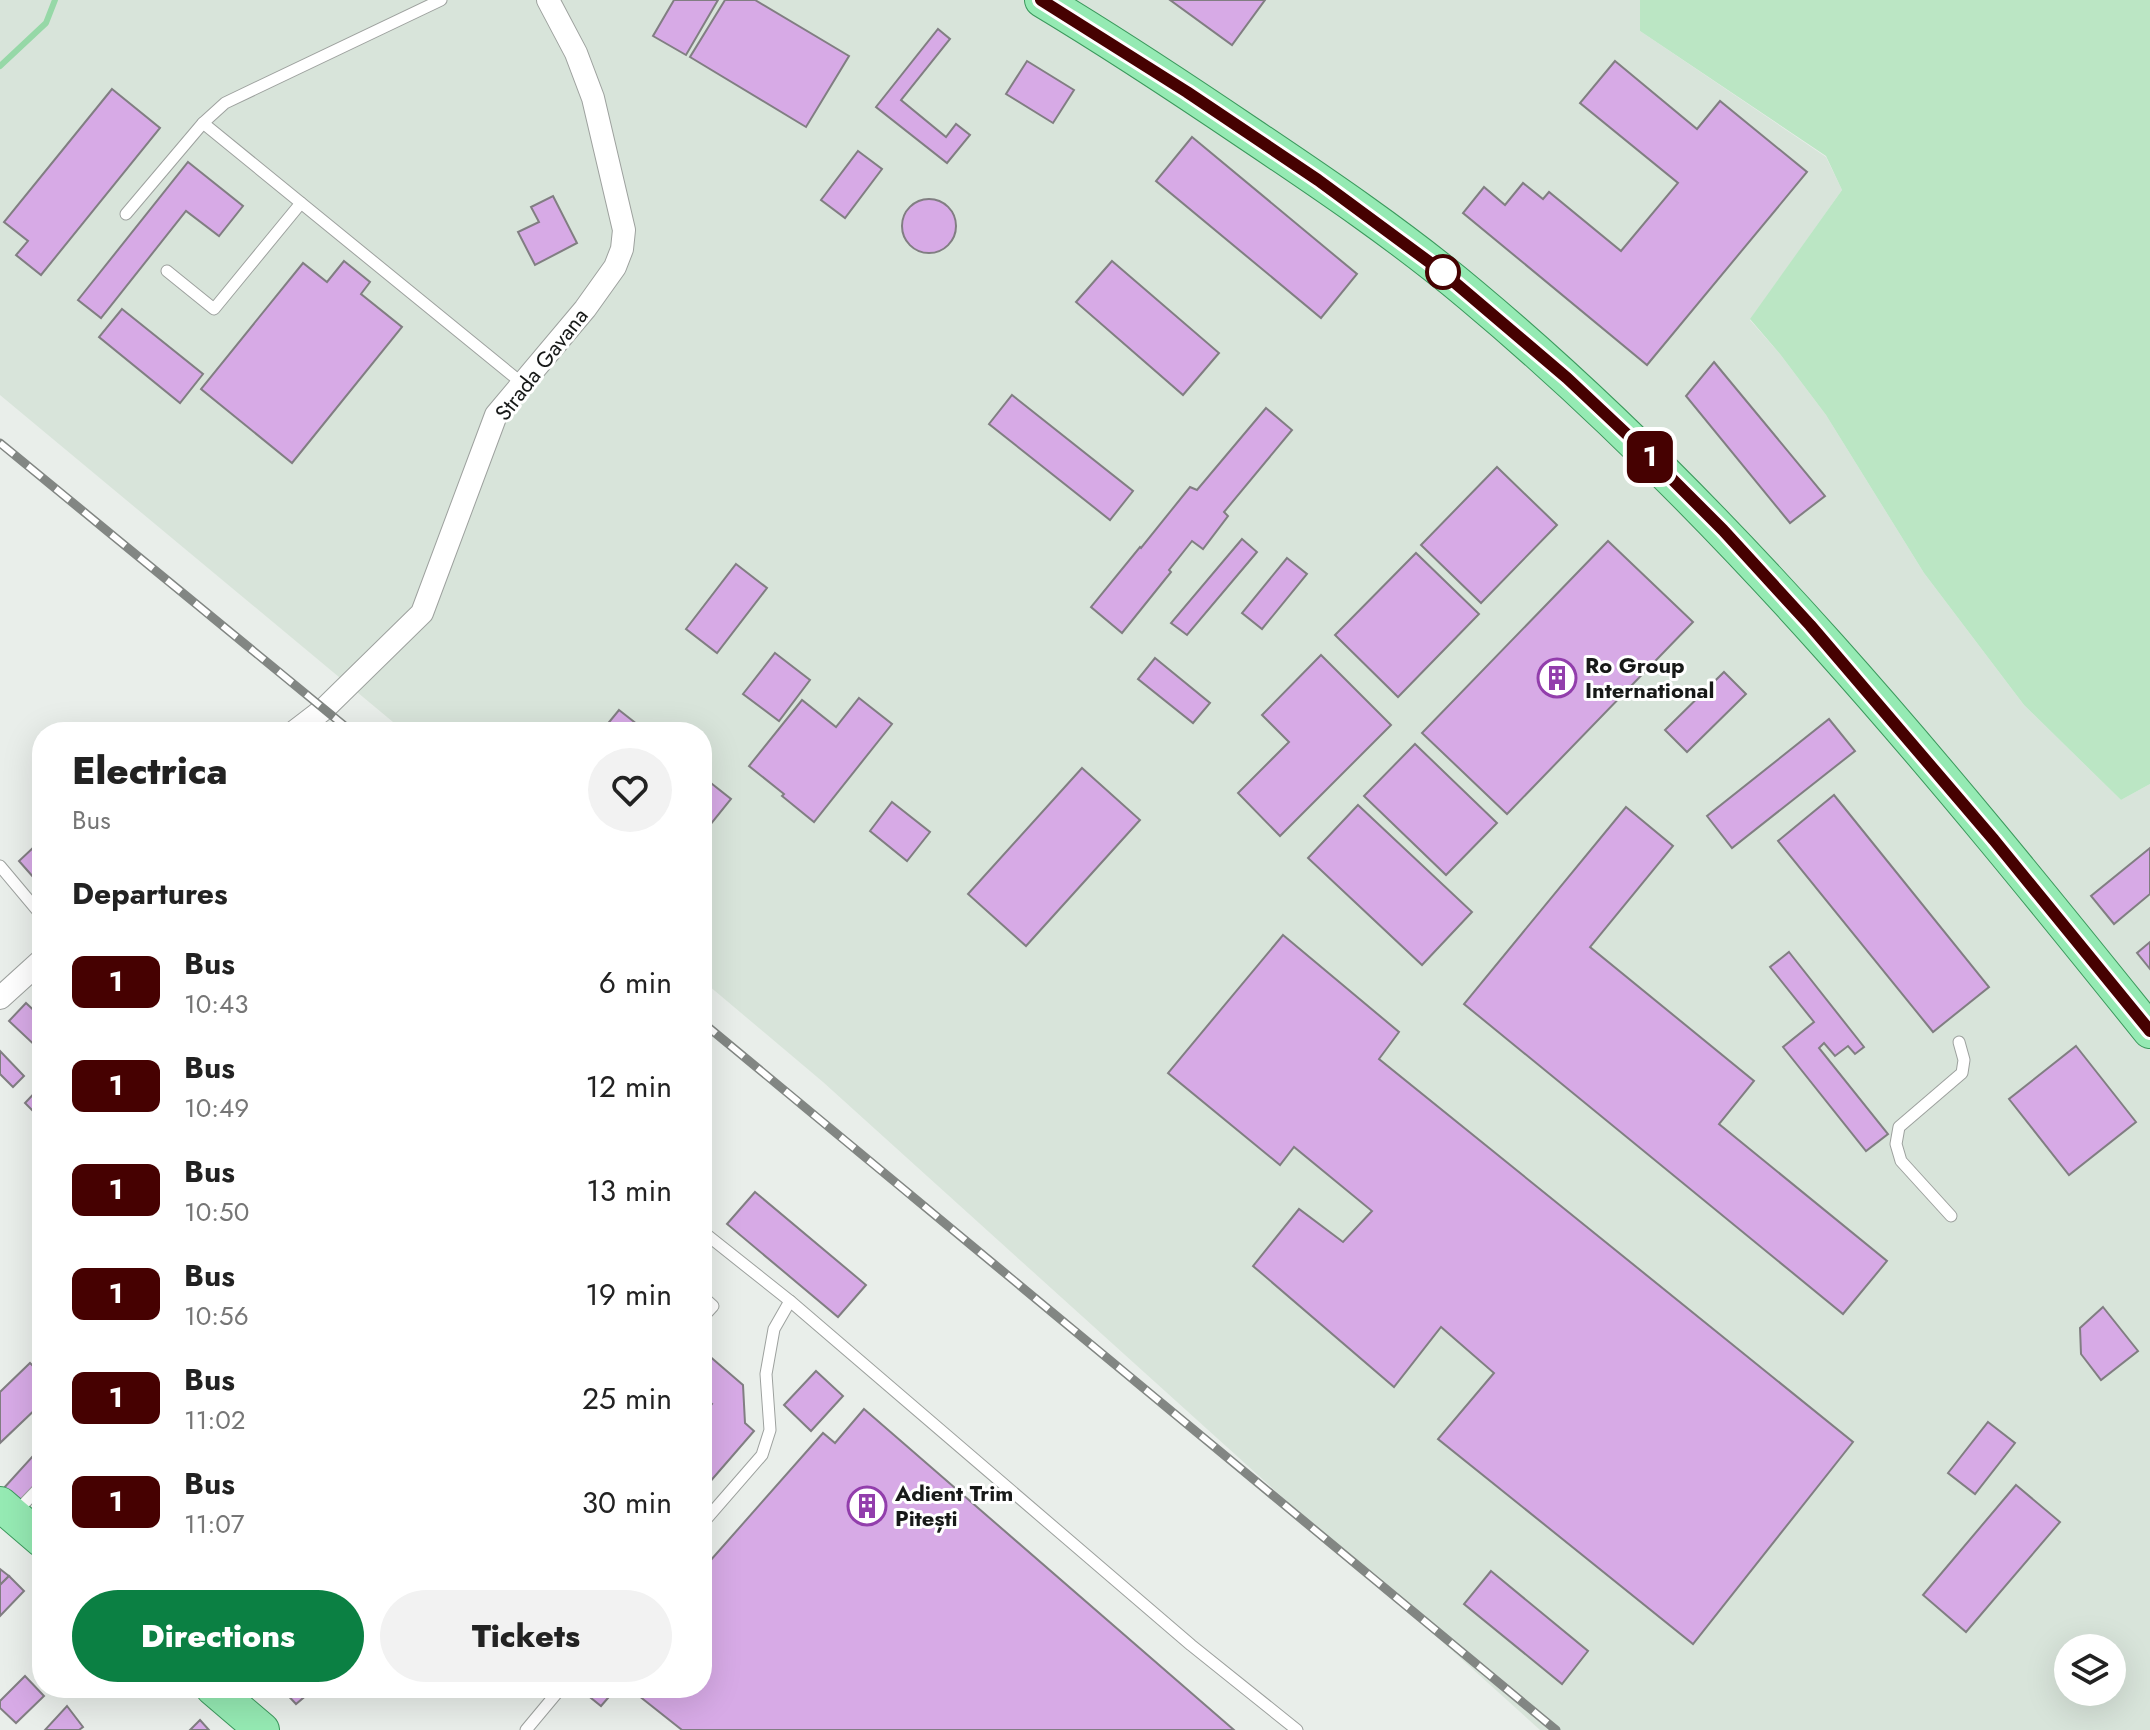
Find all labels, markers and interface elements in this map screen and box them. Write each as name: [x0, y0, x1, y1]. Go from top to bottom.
unlabelled marker: [1426, 255, 1460, 289]
street label: Strada Gavana: [487, 301, 595, 427]
line badge: 1: [1624, 431, 1676, 483]
text: 1: [1643, 436, 1657, 477]
place label: Ro Group International: [1585, 649, 1714, 706]
building icon: Ro Group International: [1536, 657, 1578, 699]
text: Electrica: [72, 743, 228, 798]
button: heart: [588, 748, 672, 832]
text: Bus: [72, 801, 111, 839]
text: Departures: [72, 872, 228, 915]
text: Bus: [184, 942, 235, 985]
text: 1: [109, 961, 123, 1002]
text: 6 min: [599, 961, 672, 1004]
text: 10:43: [184, 985, 248, 1023]
text: Bus: [184, 1046, 235, 1089]
text: 1: [109, 1065, 123, 1106]
text: 12 min: [585, 1065, 672, 1108]
text: 10:49: [184, 1089, 249, 1127]
text: Bus: [184, 1150, 235, 1193]
text: 1: [109, 1169, 123, 1210]
text: 13 min: [586, 1169, 672, 1212]
text: 10:50: [184, 1193, 249, 1231]
text: Bus: [184, 1254, 235, 1297]
text: 1: [109, 1273, 123, 1314]
text: 19 min: [585, 1273, 672, 1316]
text: 10:56: [184, 1297, 249, 1335]
text: Bus: [184, 1358, 235, 1401]
text: 1: [109, 1377, 123, 1418]
text: 25 min: [582, 1377, 672, 1420]
text: 11:02: [184, 1401, 246, 1439]
text: Bus: [184, 1462, 235, 1505]
place label: Adient Trim Pitești: [894, 1477, 1013, 1534]
text: 1: [109, 1481, 123, 1522]
text: 30 min: [582, 1481, 672, 1524]
building icon: Adient Trim Pitești: [846, 1485, 888, 1527]
text: 11:07: [184, 1505, 244, 1543]
button: Directions: [72, 1590, 364, 1682]
button: Tickets: [380, 1590, 672, 1682]
map controls: [2054, 1634, 2126, 1706]
button: layers: [2054, 1634, 2126, 1706]

